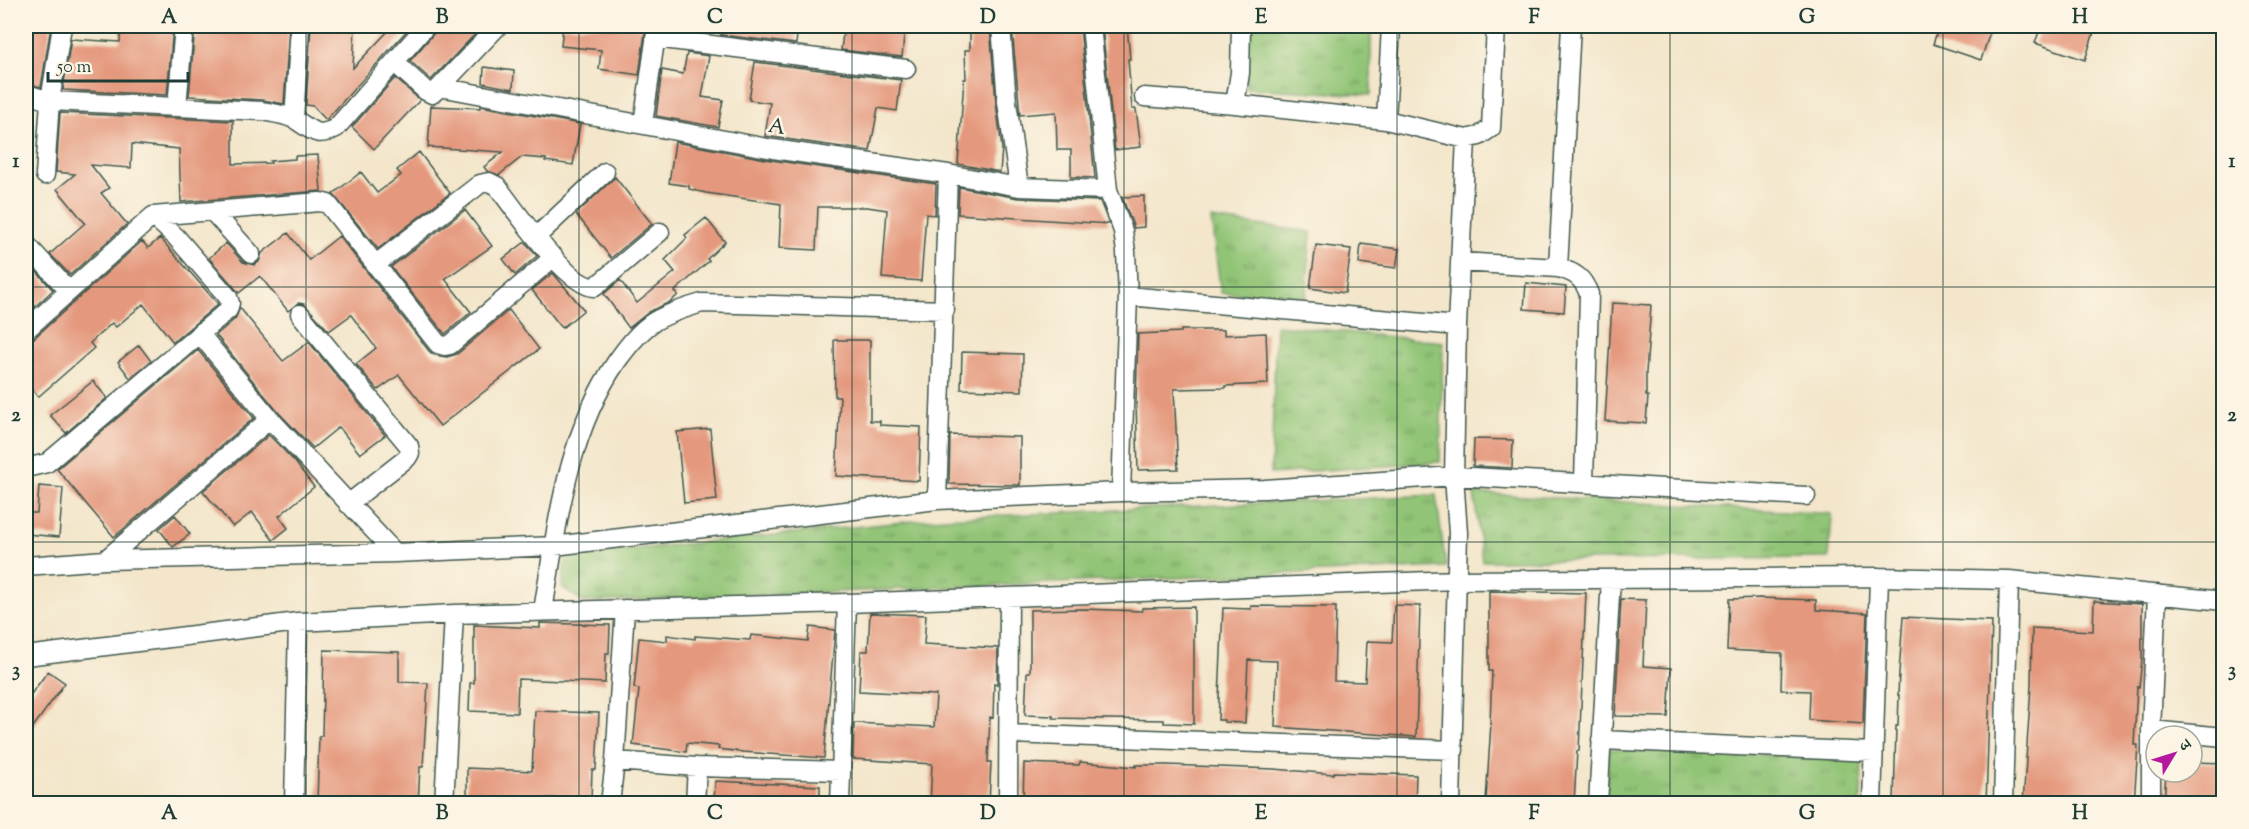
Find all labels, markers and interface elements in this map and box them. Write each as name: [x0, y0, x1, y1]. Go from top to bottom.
text: A: [161, 4, 178, 33]
text: B: [436, 4, 449, 33]
text: C: [707, 4, 723, 33]
text: D: [980, 4, 996, 33]
text: E: [1255, 4, 1268, 33]
text: F: [1528, 4, 1540, 33]
text: G: [1799, 4, 1816, 33]
text: H: [2072, 4, 2088, 33]
scale bar: [48, 45, 188, 83]
text: 50 m: [56, 55, 92, 81]
street label: A: [766, 112, 787, 144]
text: 1: [13, 148, 20, 177]
text: 1: [2229, 148, 2236, 177]
text: 2: [11, 402, 21, 431]
text: 2: [2227, 402, 2237, 431]
text: 3: [12, 657, 20, 686]
text: 3: [2228, 657, 2236, 686]
north arrow: [2144, 724, 2204, 784]
text: उ: [2172, 735, 2197, 758]
text: A: [161, 800, 178, 829]
text: B: [436, 800, 449, 829]
text: C: [707, 800, 723, 829]
text: D: [980, 800, 996, 829]
text: E: [1255, 800, 1268, 829]
text: F: [1528, 800, 1540, 829]
text: G: [1799, 800, 1816, 829]
text: H: [2072, 800, 2088, 829]

